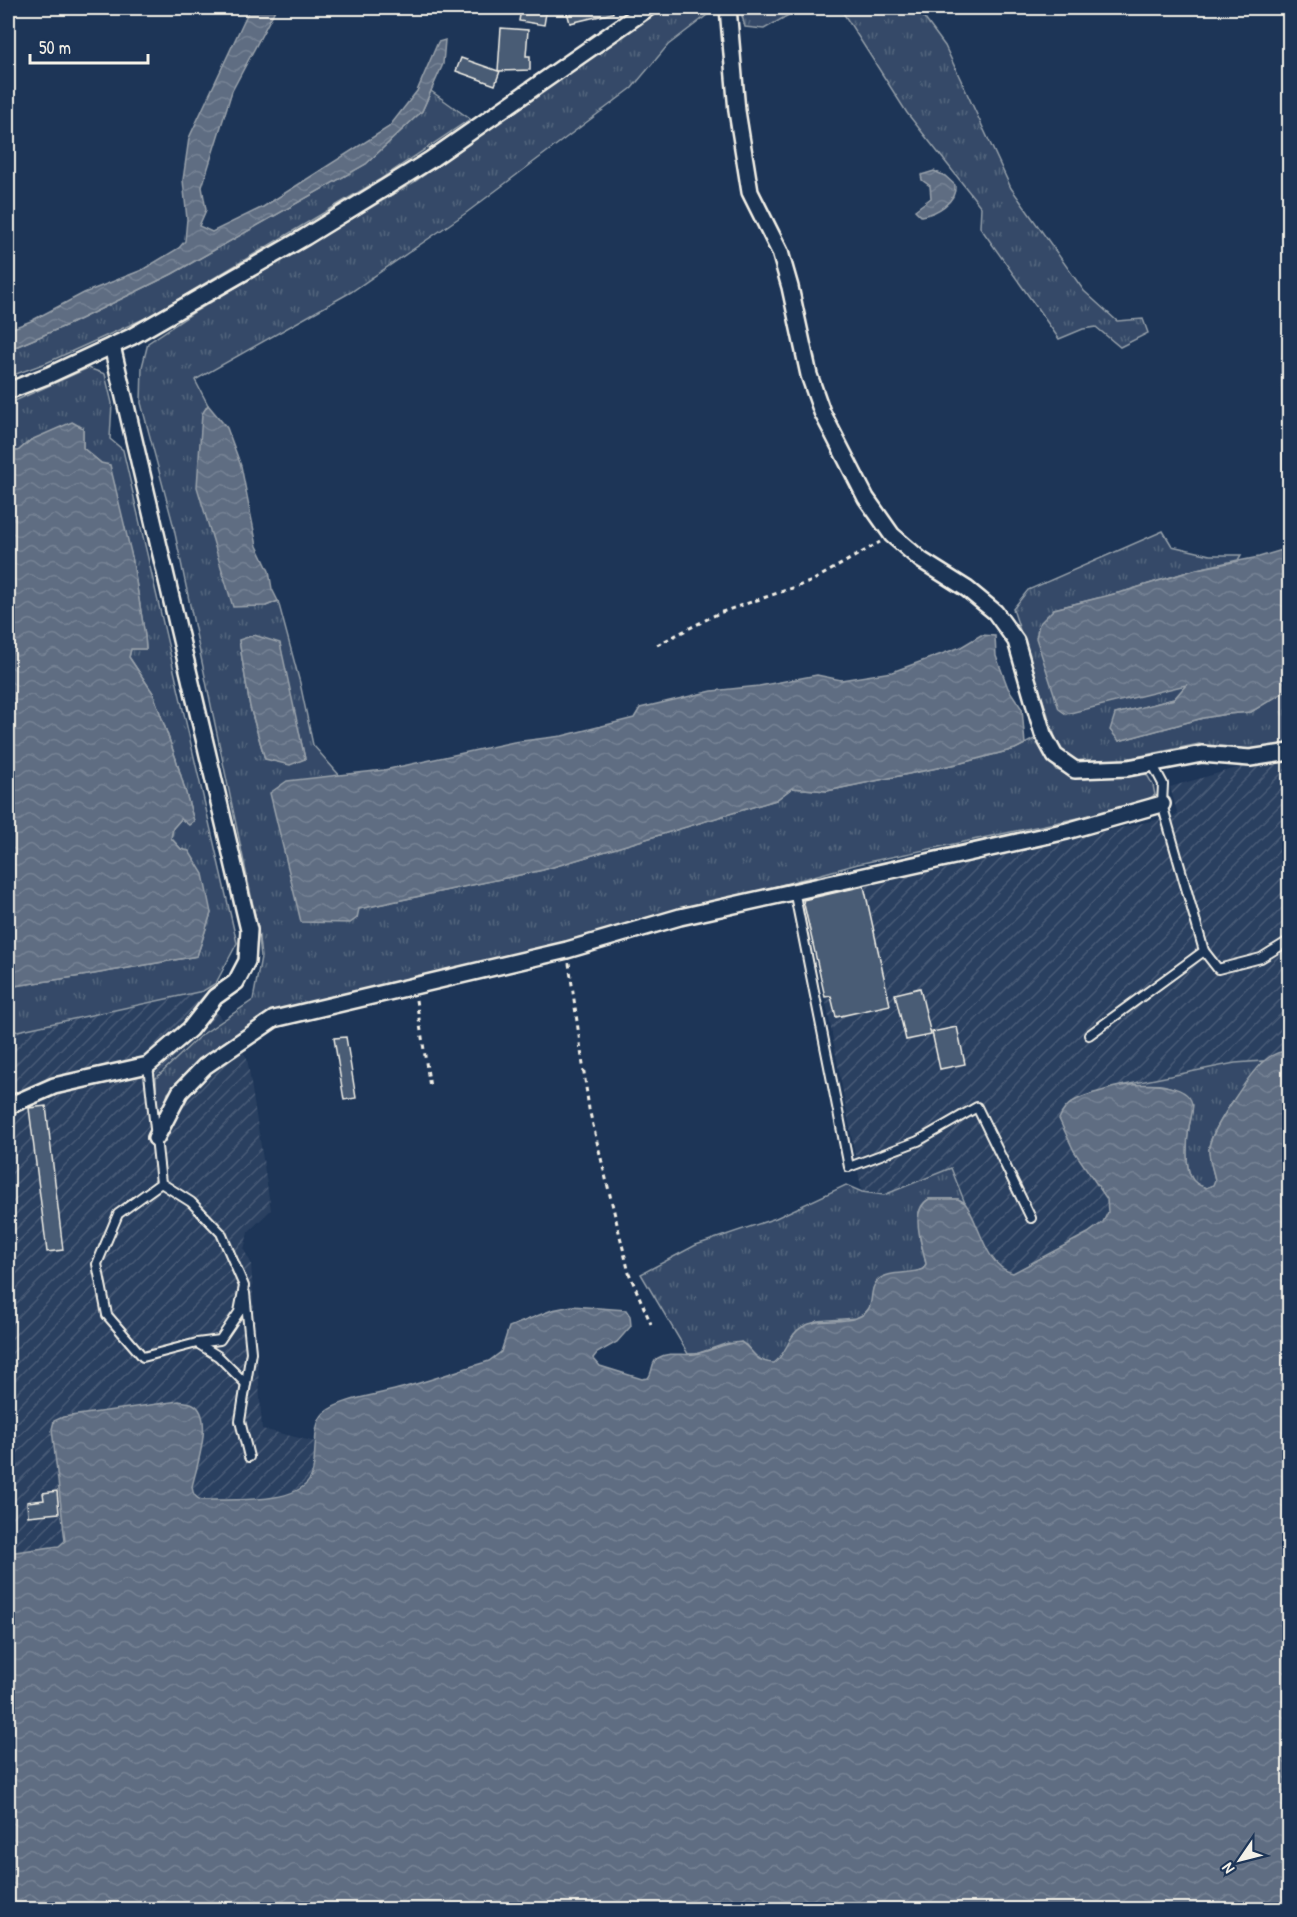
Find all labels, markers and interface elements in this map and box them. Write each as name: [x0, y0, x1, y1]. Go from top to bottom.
scale bar: [30, 27, 148, 65]
text: 50 m: [39, 35, 71, 60]
north arrow: [1210, 1830, 1270, 1890]
text: N: [1216, 1858, 1239, 1878]

